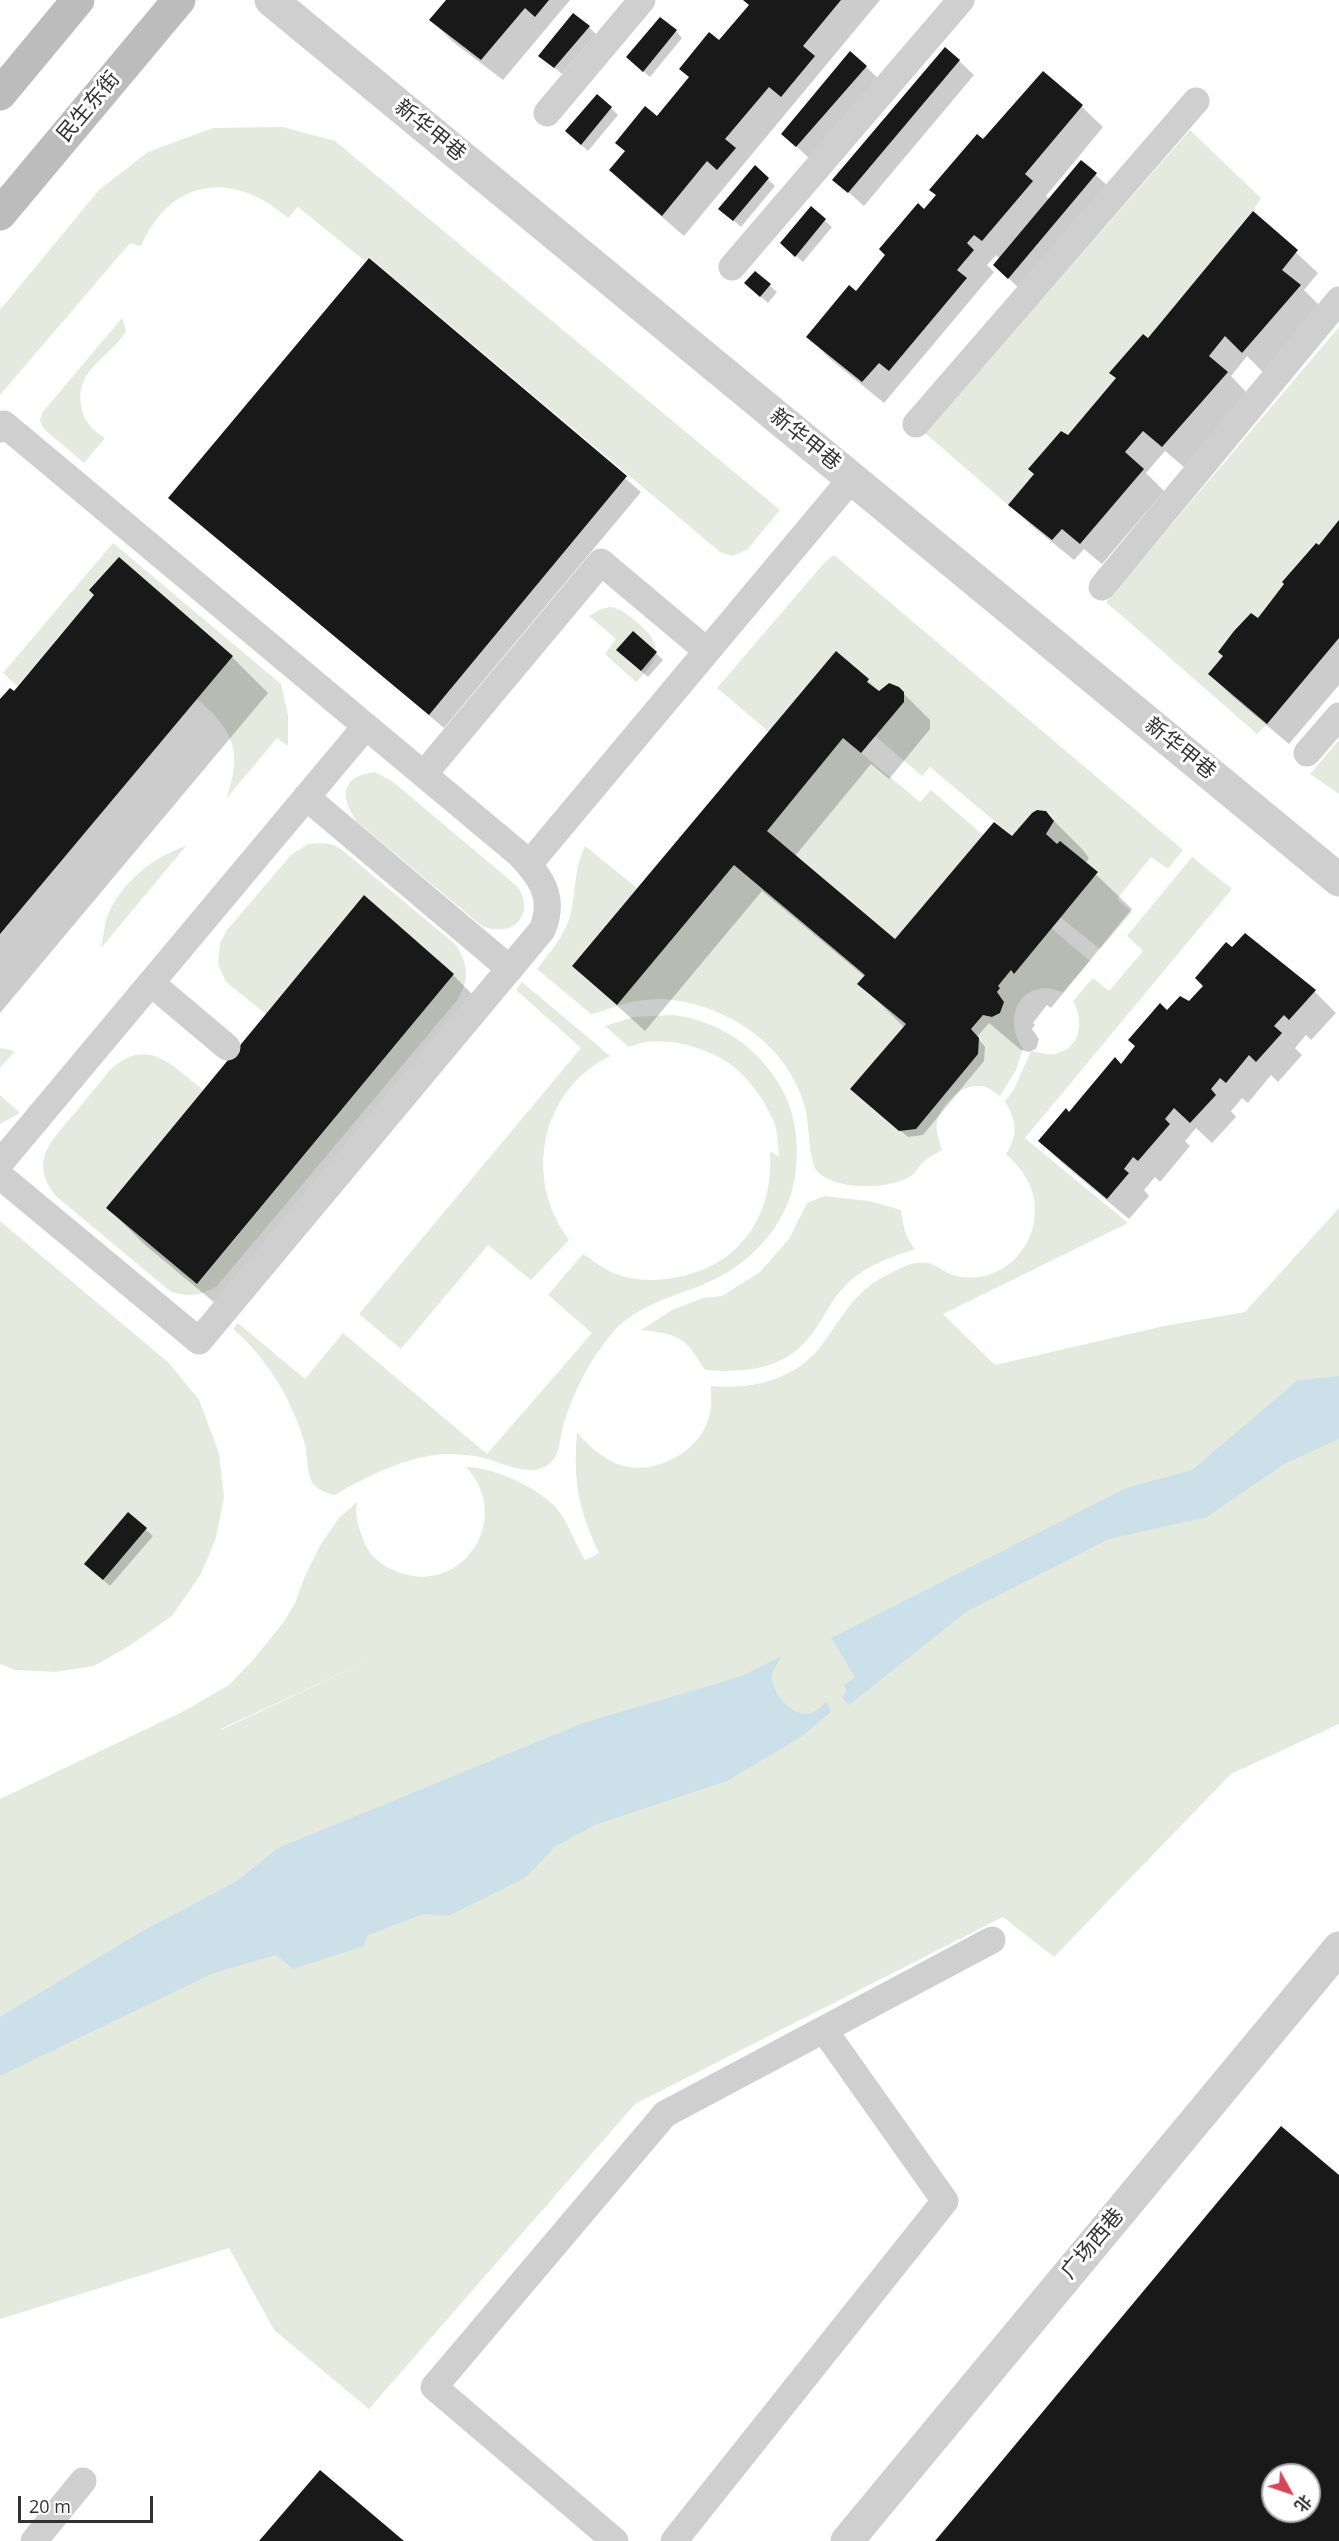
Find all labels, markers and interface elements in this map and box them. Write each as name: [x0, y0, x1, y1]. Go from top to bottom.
street label: 民生东街: [52, 67, 126, 147]
street label: 新华甲巷: [389, 95, 471, 167]
street label: 新华甲巷: [764, 404, 846, 476]
street label: 新华甲巷: [1139, 713, 1221, 785]
street label: 广场西巷: [1056, 2204, 1130, 2284]
north arrow: [1261, 2463, 1321, 2523]
scale bar: [21, 2484, 156, 2522]
text: 北: [1290, 2490, 1317, 2516]
text: 20 m: [29, 2494, 71, 2518]

